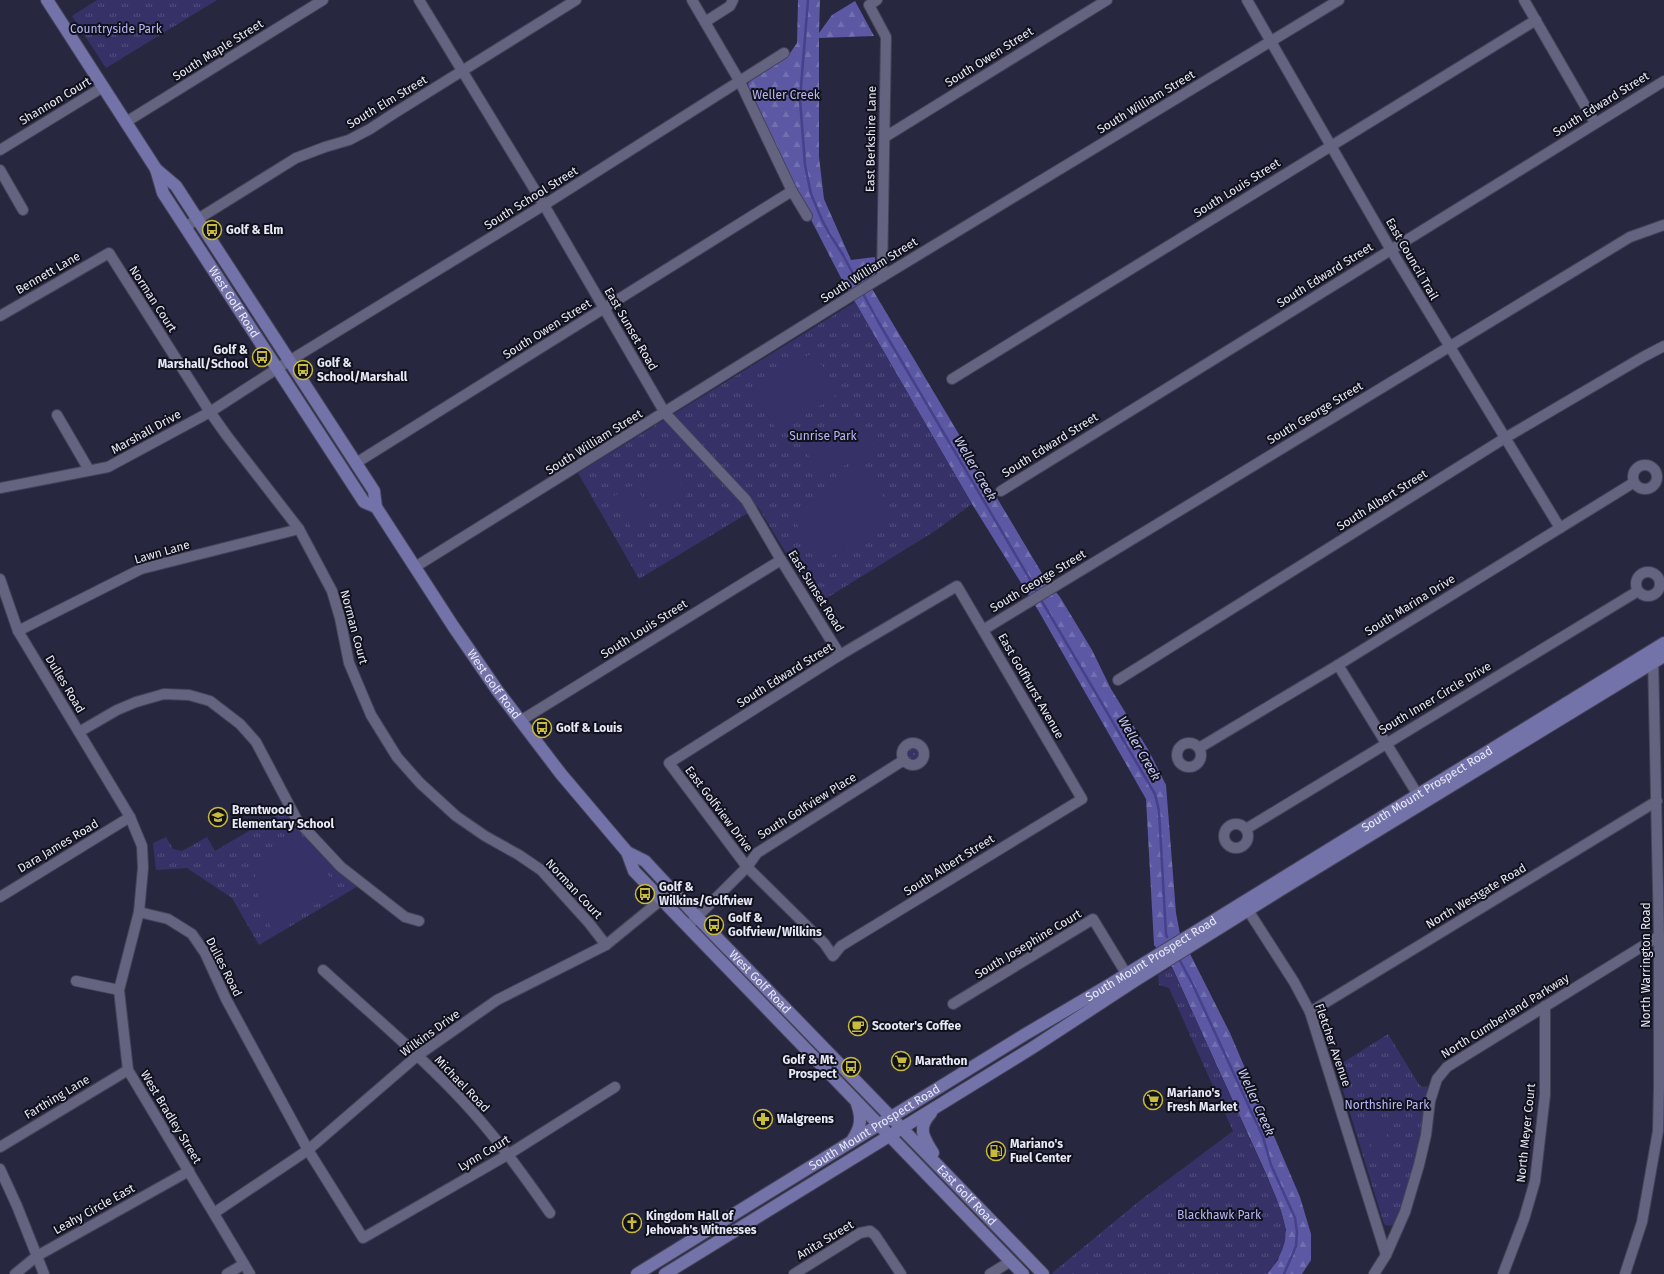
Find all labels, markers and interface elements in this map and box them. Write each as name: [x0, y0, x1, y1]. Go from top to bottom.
street label: South Maple Street: [170, 16, 266, 83]
park label: Countryside Park: [70, 22, 163, 36]
street label: South Owen Street: [942, 24, 1036, 90]
street label: South William Street: [1095, 67, 1198, 137]
street label: South Edward Street: [1550, 68, 1652, 139]
street label: South Elm Street: [344, 72, 430, 131]
street label: Shannon Court: [17, 74, 94, 128]
street label: East Berkshire Lane: [863, 86, 879, 192]
park label: Weller Creek: [752, 88, 821, 102]
street label: South Louis Street: [1191, 155, 1283, 220]
street label: South School Street: [482, 163, 581, 232]
street label: East Council Trail: [1383, 215, 1441, 303]
bus stop icon: Golf & Elm: [201, 219, 223, 241]
place label: Golf & Elm: [226, 223, 283, 237]
street label: South William Street: [818, 234, 920, 305]
street label: South Edward Street: [1274, 239, 1376, 310]
street label: Bennett Lane: [13, 249, 83, 297]
street label: Norman Court: [126, 263, 180, 335]
street label: West Golf Road: [206, 264, 262, 340]
street label: East Sunset Road: [602, 285, 660, 373]
street label: South Owen Street: [500, 296, 594, 362]
place label: Golf & Marshall/School: [158, 343, 248, 371]
bus stop icon: Golf & Marshall/School: [251, 346, 273, 368]
place label: Golf & School/Marshall: [317, 356, 408, 384]
bus stop icon: Golf & School/Marshall: [292, 359, 314, 381]
street label: South George Street: [1265, 379, 1366, 447]
street label: South William Street: [543, 406, 645, 477]
street label: Marshall Drive: [109, 407, 183, 457]
street label: South Edward Street: [999, 409, 1101, 480]
park label: Sunrise Park: [789, 429, 858, 443]
water label: Weller Creek: [951, 433, 1000, 503]
street label: South Albert Street: [1334, 466, 1430, 533]
street label: Lawn Lane: [133, 537, 191, 567]
street label: South George Street: [988, 547, 1089, 615]
street label: East Sunset Road: [785, 548, 847, 634]
street label: South Marina Drive: [1362, 572, 1458, 638]
street label: Norman Court: [337, 588, 371, 666]
street label: South Louis Street: [598, 596, 690, 661]
street label: East Golfhurst Avenue: [995, 631, 1067, 741]
street label: South Edward Street: [734, 639, 836, 710]
street label: West Golf Road: [464, 647, 524, 722]
street label: Dulles Road: [42, 653, 88, 715]
street label: South Inner Circle Drive: [1376, 659, 1494, 737]
water label: Weller Creek: [1115, 713, 1164, 783]
bus stop icon: Golf & Louis: [531, 717, 553, 739]
place label: Golf & Louis: [556, 721, 623, 735]
street label: South Mount Prospect Road: [1359, 743, 1495, 835]
street label: East Golfview Drive: [682, 763, 756, 855]
street label: South Golfview Place: [755, 770, 859, 842]
place label: Brentwood Elementary School: [232, 803, 335, 831]
school or university icon: Brentwood Elementary School: [207, 806, 229, 828]
street label: Dara James Road: [15, 816, 101, 876]
street label: South Albert Street: [901, 831, 997, 898]
street label: Norman Court: [543, 856, 606, 922]
street label: North Westgate Road: [1423, 860, 1529, 932]
place label: Golf & Wilkins/Golfview: [659, 880, 753, 908]
bus stop icon: Golf & Wilkins/Golfview: [634, 883, 656, 905]
street label: North Warrington Road: [1639, 902, 1653, 1028]
street label: South Josephine Court: [972, 906, 1084, 981]
place label: Golf & Golfview/Wilkins: [728, 911, 822, 939]
street label: South Mount Prospect Road: [1083, 913, 1219, 1004]
bus stop icon: Golf & Golfview/Wilkins: [703, 914, 725, 936]
street label: Dulles Road: [203, 935, 245, 999]
street label: West Golf Road: [726, 947, 794, 1016]
street label: North Cumberland Parkway: [1438, 971, 1572, 1061]
street label: Fletcher Avenue: [1312, 1002, 1354, 1088]
street label: Wilkins Drive: [397, 1007, 463, 1059]
cafe icon: Scooter's Coffee: [847, 1015, 869, 1037]
place label: Scooter's Coffee: [872, 1019, 961, 1033]
supermarket icon: Marathon: [890, 1050, 912, 1072]
street label: Michael Road: [432, 1053, 492, 1115]
place label: Golf & Mt. Prospect: [783, 1053, 837, 1081]
place label: Marathon: [915, 1054, 968, 1068]
bus stop icon: Golf & Mt. Prospect: [840, 1056, 862, 1078]
water label: Weller Creek: [1235, 1066, 1278, 1138]
street label: West Bradley Street: [138, 1068, 205, 1167]
street label: Farthing Lane: [22, 1072, 92, 1122]
street label: South Mount Prospect Road: [806, 1082, 942, 1173]
street label: North Meyer Court: [1514, 1082, 1538, 1183]
place label: Mariano's Fresh Market: [1167, 1086, 1238, 1114]
supermarket icon: Mariano's Fresh Market: [1142, 1089, 1164, 1111]
park label: Northshire Park: [1345, 1098, 1430, 1112]
pharmacy icon: Walgreens: [752, 1108, 774, 1130]
place label: Walgreens: [777, 1112, 834, 1126]
street label: Lynn Court: [456, 1132, 513, 1174]
place label: Mariano's Fuel Center: [1010, 1137, 1072, 1165]
fuel station icon: Mariano's Fuel Center: [985, 1140, 1007, 1162]
street label: East Golf Road: [934, 1162, 999, 1228]
street label: Leahy Circle East: [51, 1181, 138, 1237]
park label: Blackhawk Park: [1177, 1208, 1262, 1222]
place label: Kingdom Hall of Jehovah's Witnesses: [645, 1209, 757, 1237]
church icon: Kingdom Hall of Jehovah's Witnesses: [621, 1212, 643, 1234]
street label: Anita Street: [794, 1217, 857, 1262]

